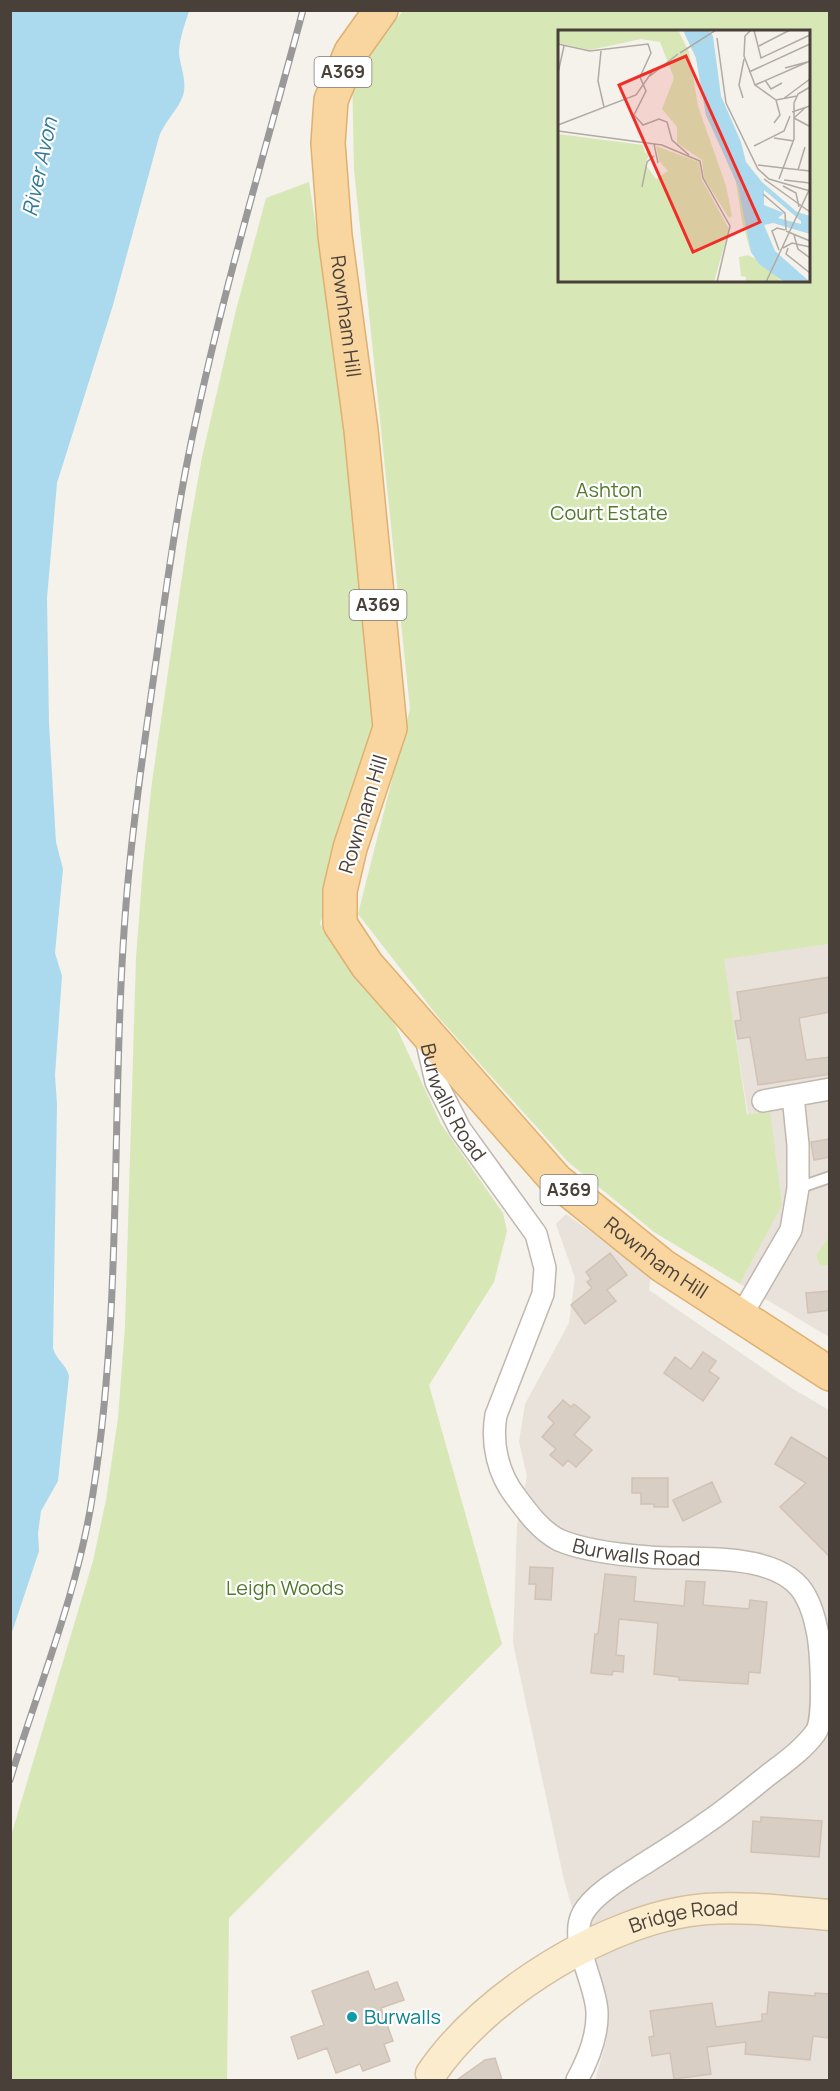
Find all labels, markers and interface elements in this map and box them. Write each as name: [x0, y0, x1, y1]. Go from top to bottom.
inset map: [558, 30, 810, 282]
road number: A369: [314, 57, 372, 87]
water label: River Avon: [15, 113, 63, 219]
street label: Rownham Hill: [325, 253, 368, 379]
park label: Ashton Court Estate: [550, 476, 668, 526]
road number: A369: [350, 590, 406, 620]
street label: Rownham Hill: [332, 751, 393, 877]
street label: Burwalls Road: [415, 1040, 493, 1166]
road number: A369: [540, 1175, 598, 1205]
street label: Rownham Hill: [599, 1210, 714, 1305]
street label: Burwalls Road: [570, 1531, 701, 1571]
park label: Leigh Woods: [226, 1574, 344, 1601]
street label: Bridge Road: [625, 1894, 738, 1939]
place label: Burwalls: [364, 2003, 441, 2030]
marker: Burwalls: [345, 2010, 359, 2024]

